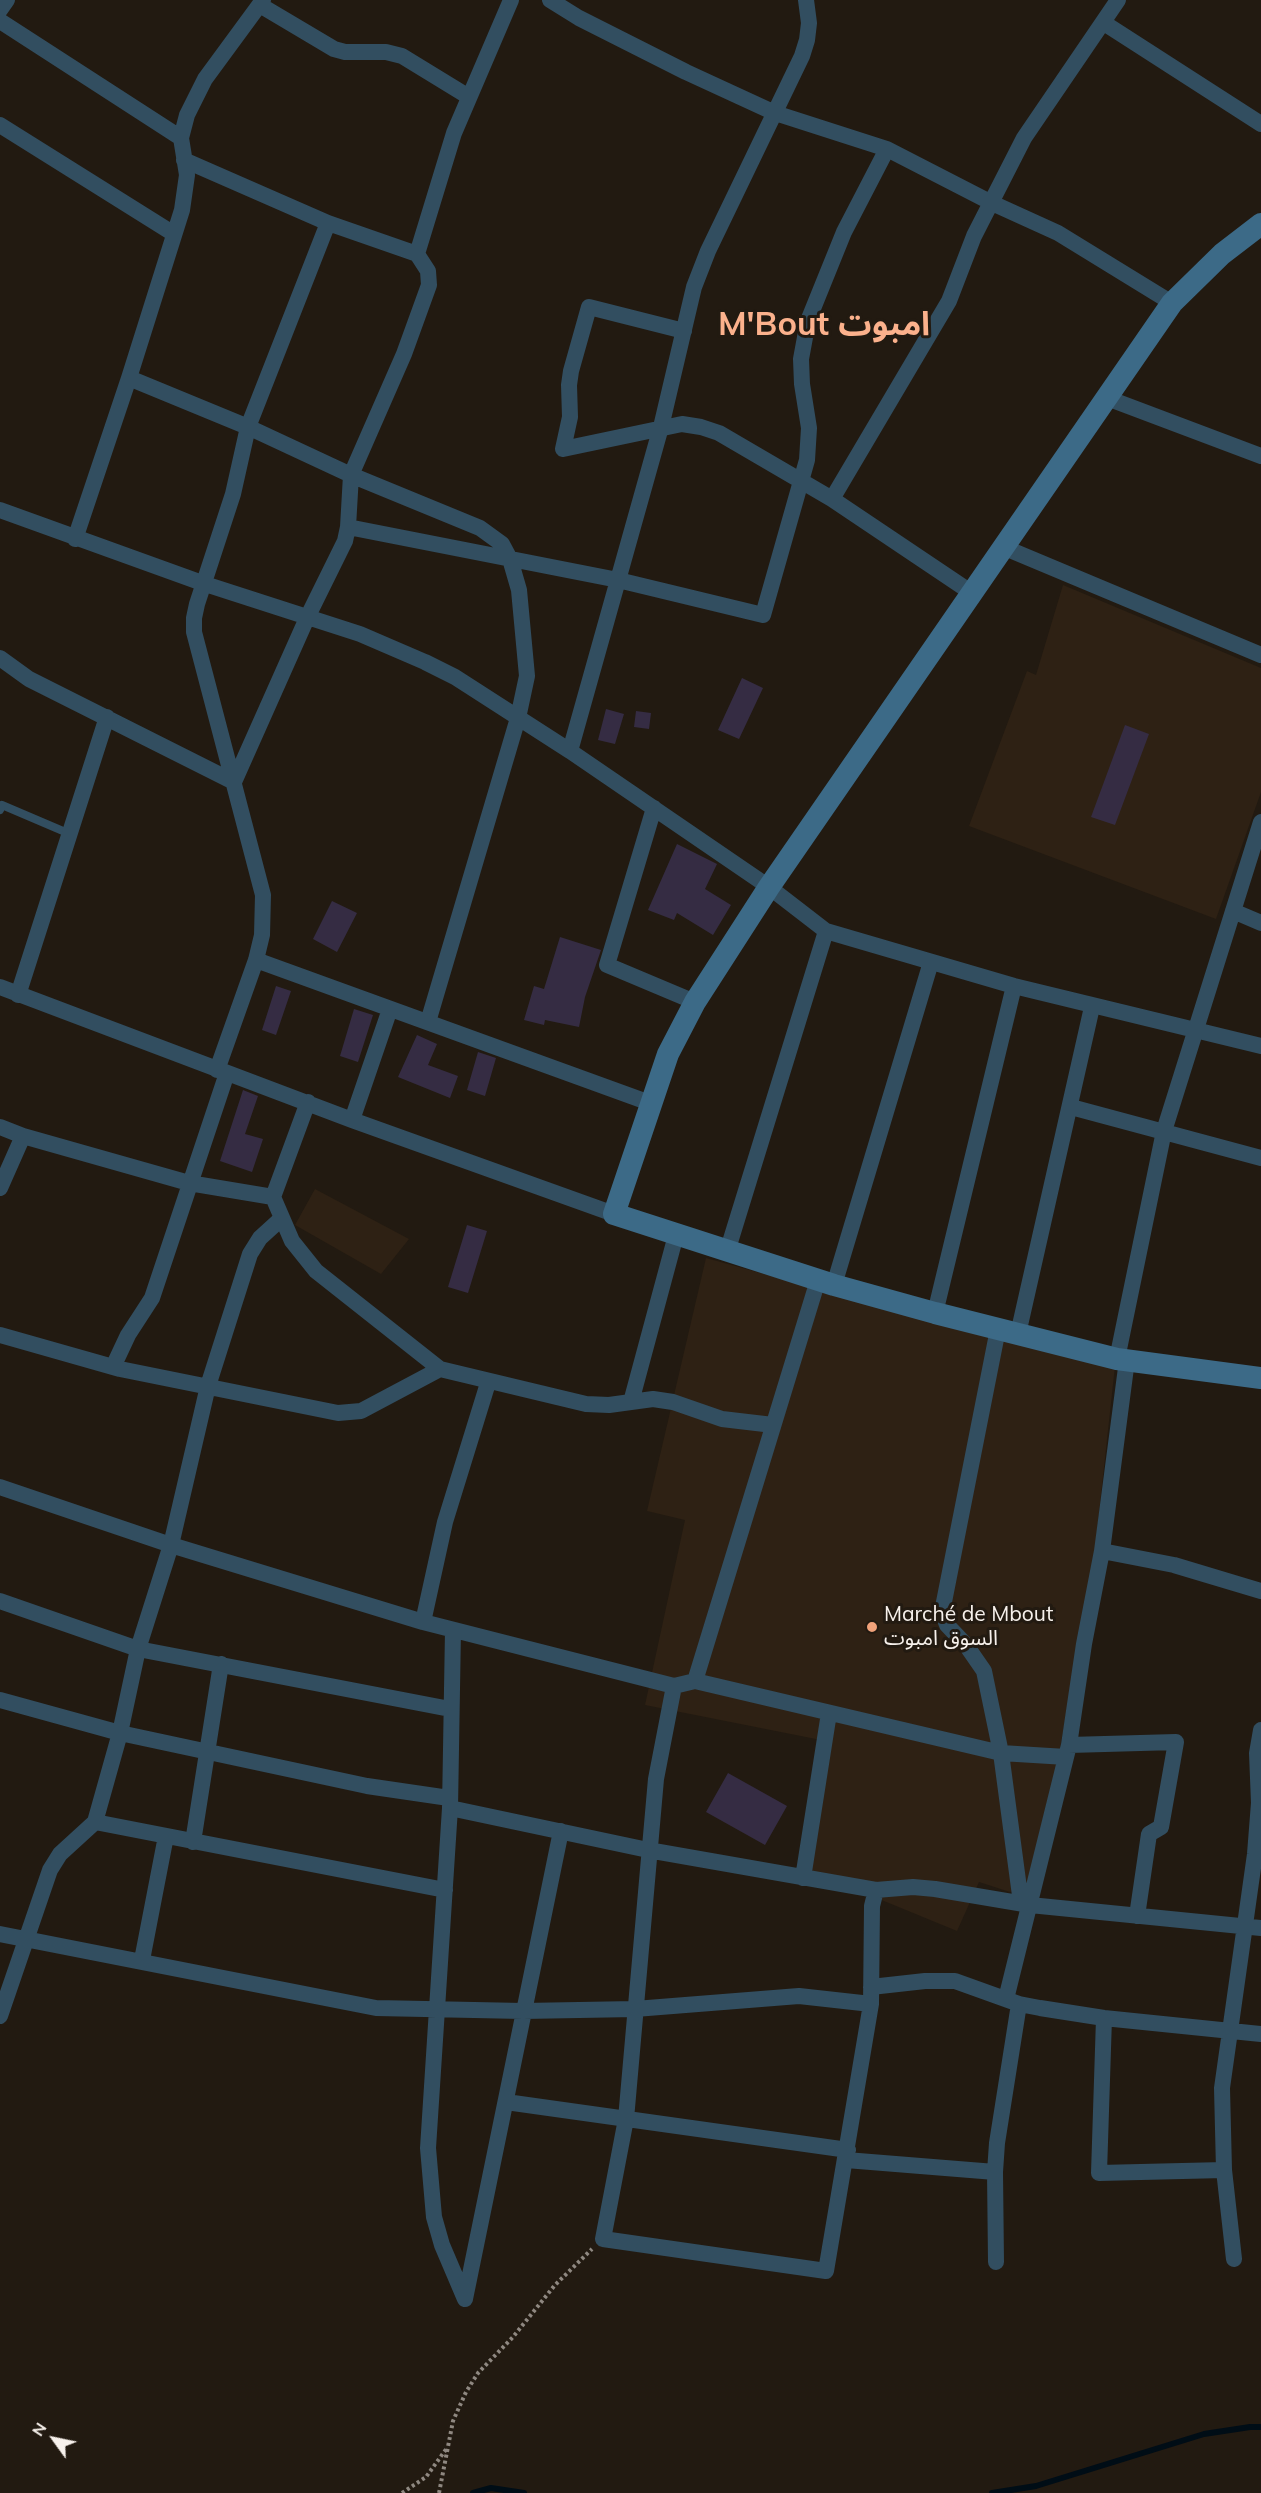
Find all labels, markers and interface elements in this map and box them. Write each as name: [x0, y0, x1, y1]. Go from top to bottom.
district label: M'Bout امبوت: [718, 305, 930, 345]
place label: Marché de Mbout السوق امبوت: [884, 1602, 1053, 1652]
marker: Marché de Mbout السوق امبوت: [865, 1620, 879, 1634]
north arrow: [24, 2409, 84, 2469]
text: N: [27, 2419, 51, 2440]

